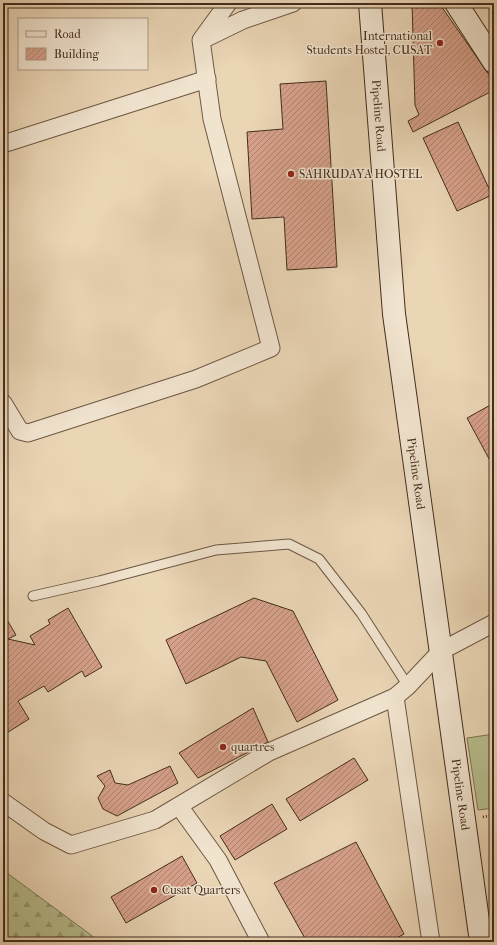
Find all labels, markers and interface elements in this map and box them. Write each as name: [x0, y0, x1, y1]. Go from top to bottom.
legend: [18, 18, 148, 70]
text: Road: [54, 27, 81, 41]
place label: International Students Hostel, CUSAT: [307, 29, 433, 57]
marker: International Students Hostel, CUSAT: [435, 38, 445, 48]
text: Building: [54, 47, 99, 61]
street label: Pipeline Road: [369, 79, 388, 153]
place label: SAHRUDAYA HOSTEL: [299, 167, 423, 181]
marker: SAHRUDAYA HOSTEL: [286, 169, 296, 179]
street label: Pipeline Road: [404, 437, 428, 511]
place label: quartres: [231, 740, 275, 754]
marker: quartres: [218, 742, 228, 752]
street label: Pipeline Road: [449, 758, 473, 832]
place label: Cusat Quarters: [162, 883, 241, 897]
marker: Cusat Quarters: [149, 885, 159, 895]

